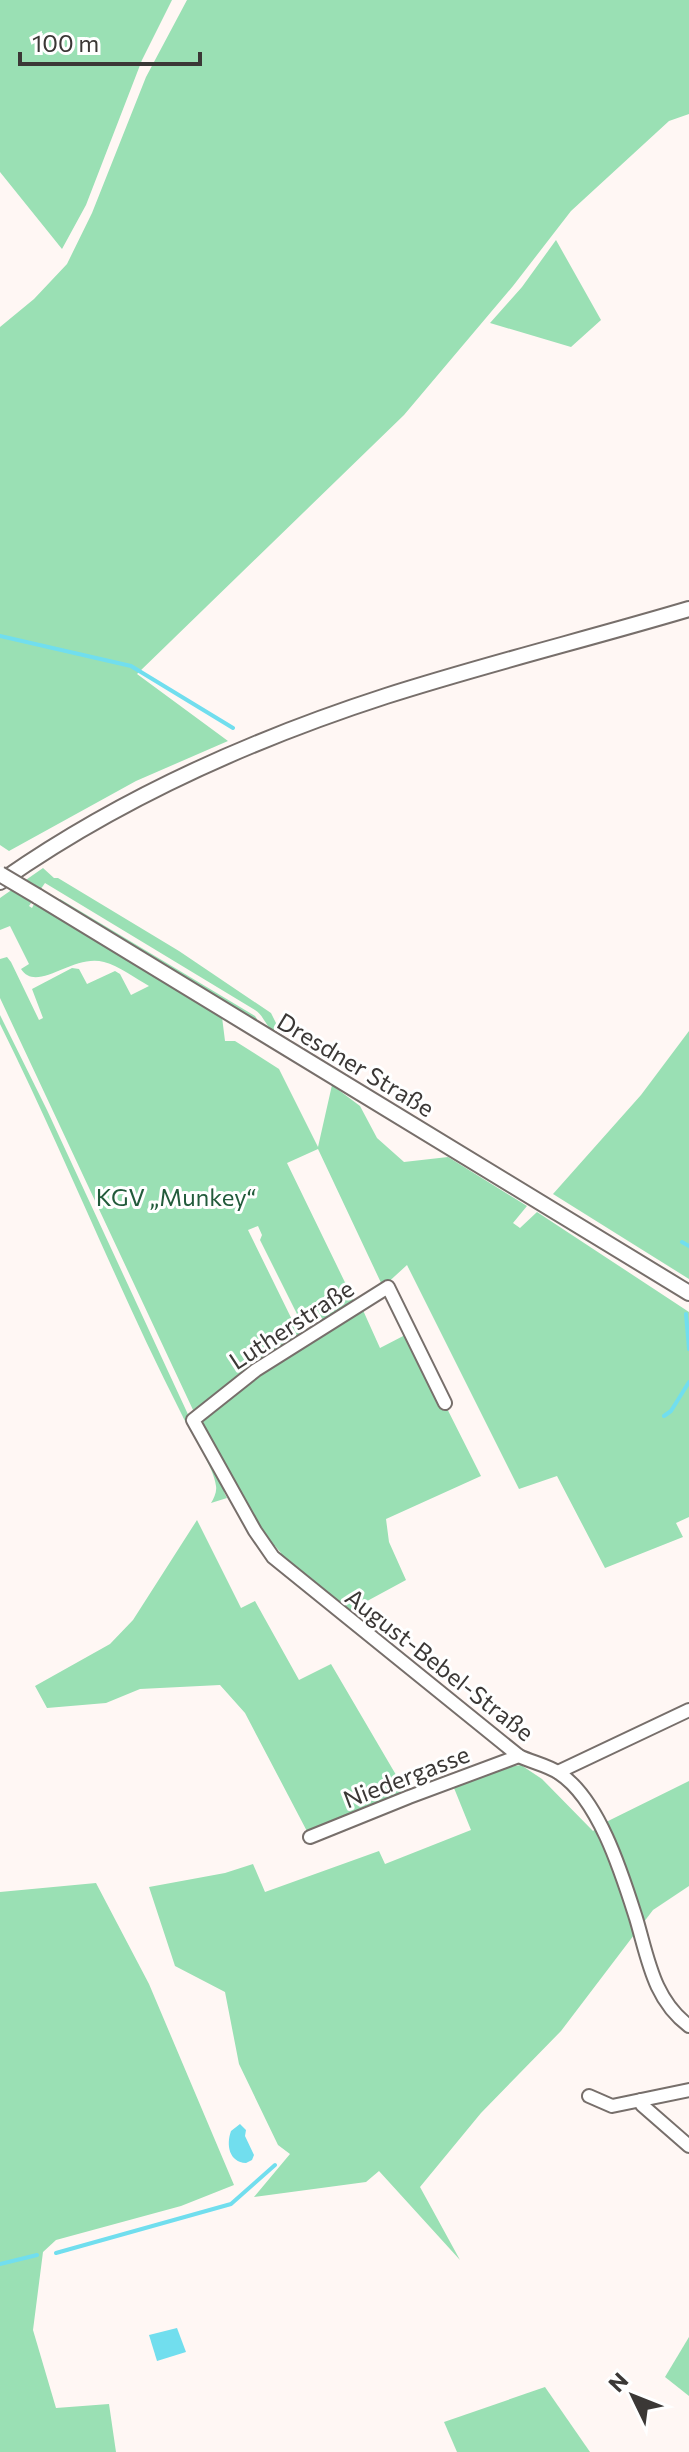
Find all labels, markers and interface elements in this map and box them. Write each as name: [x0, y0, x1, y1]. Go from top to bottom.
scale bar: [20, 16, 200, 66]
text: 100 m: [32, 28, 99, 57]
street label: Dresdner Straße: [272, 1006, 440, 1122]
park label: KGV „Munkey“: [96, 1182, 256, 1211]
street label: Lutherstraße: [223, 1273, 359, 1375]
street label: August-Bebel-Straße: [340, 1581, 540, 1747]
street label: Niedergasse: [339, 1739, 473, 1813]
north arrow: [593, 2356, 673, 2436]
text: N: [603, 2367, 634, 2397]

